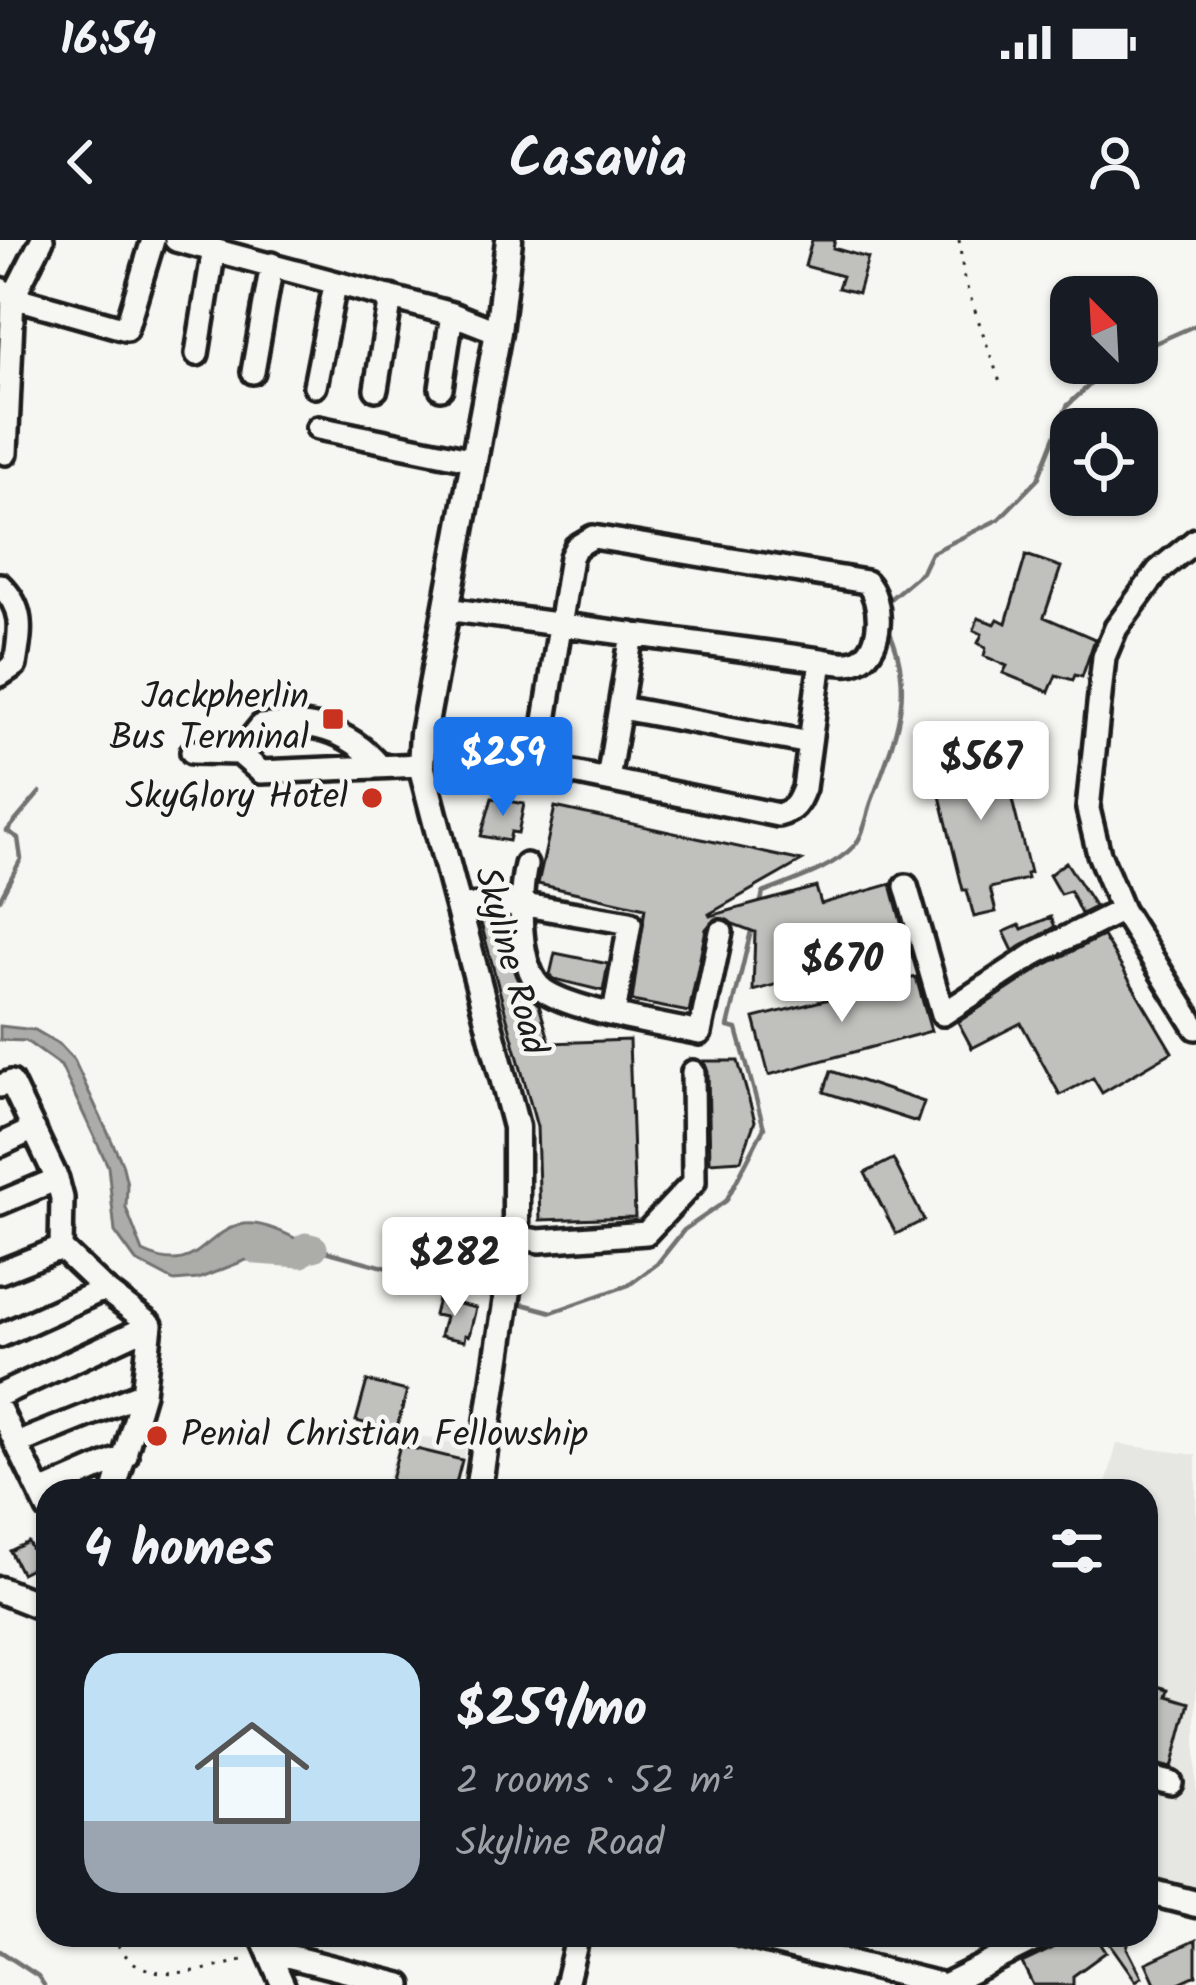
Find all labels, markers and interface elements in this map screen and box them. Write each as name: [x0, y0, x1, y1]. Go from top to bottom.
text: 16:54: [60, 6, 156, 78]
text: Casavia: [509, 119, 687, 205]
icon: back: [48, 129, 114, 195]
icon: person: [1082, 129, 1148, 195]
north arrow: [1050, 276, 1158, 384]
map controls: [1050, 276, 1158, 516]
button: locate: [1050, 408, 1158, 516]
place label: Jackpherlin Bus Terminal: [109, 670, 309, 768]
marker: Jackpherlin Bus Terminal: [320, 706, 346, 732]
pin: $259: [432, 717, 574, 819]
pin: $567: [910, 721, 1052, 823]
text: $259: [460, 725, 546, 787]
text: $567: [940, 729, 1022, 791]
place label: SkyGlory Hotel: [125, 770, 348, 827]
marker: SkyGlory Hotel: [359, 785, 385, 811]
street label: Skyline Road: [457, 861, 562, 1062]
pin: $670: [771, 923, 913, 1025]
text: $670: [801, 931, 883, 993]
pin: $282: [384, 1217, 526, 1319]
text: $282: [409, 1225, 501, 1287]
place label: Penial Christian Fellowship: [181, 1408, 588, 1465]
marker: Penial Christian Fellowship: [144, 1423, 170, 1449]
text: 4 homes: [84, 1511, 274, 1592]
icon: filters: [1044, 1518, 1110, 1584]
text: $259/mo: [456, 1671, 647, 1752]
icon: home: [180, 1701, 324, 1845]
text: 2 rooms · 52 m²: [456, 1752, 733, 1814]
text: Skyline Road: [456, 1814, 664, 1876]

